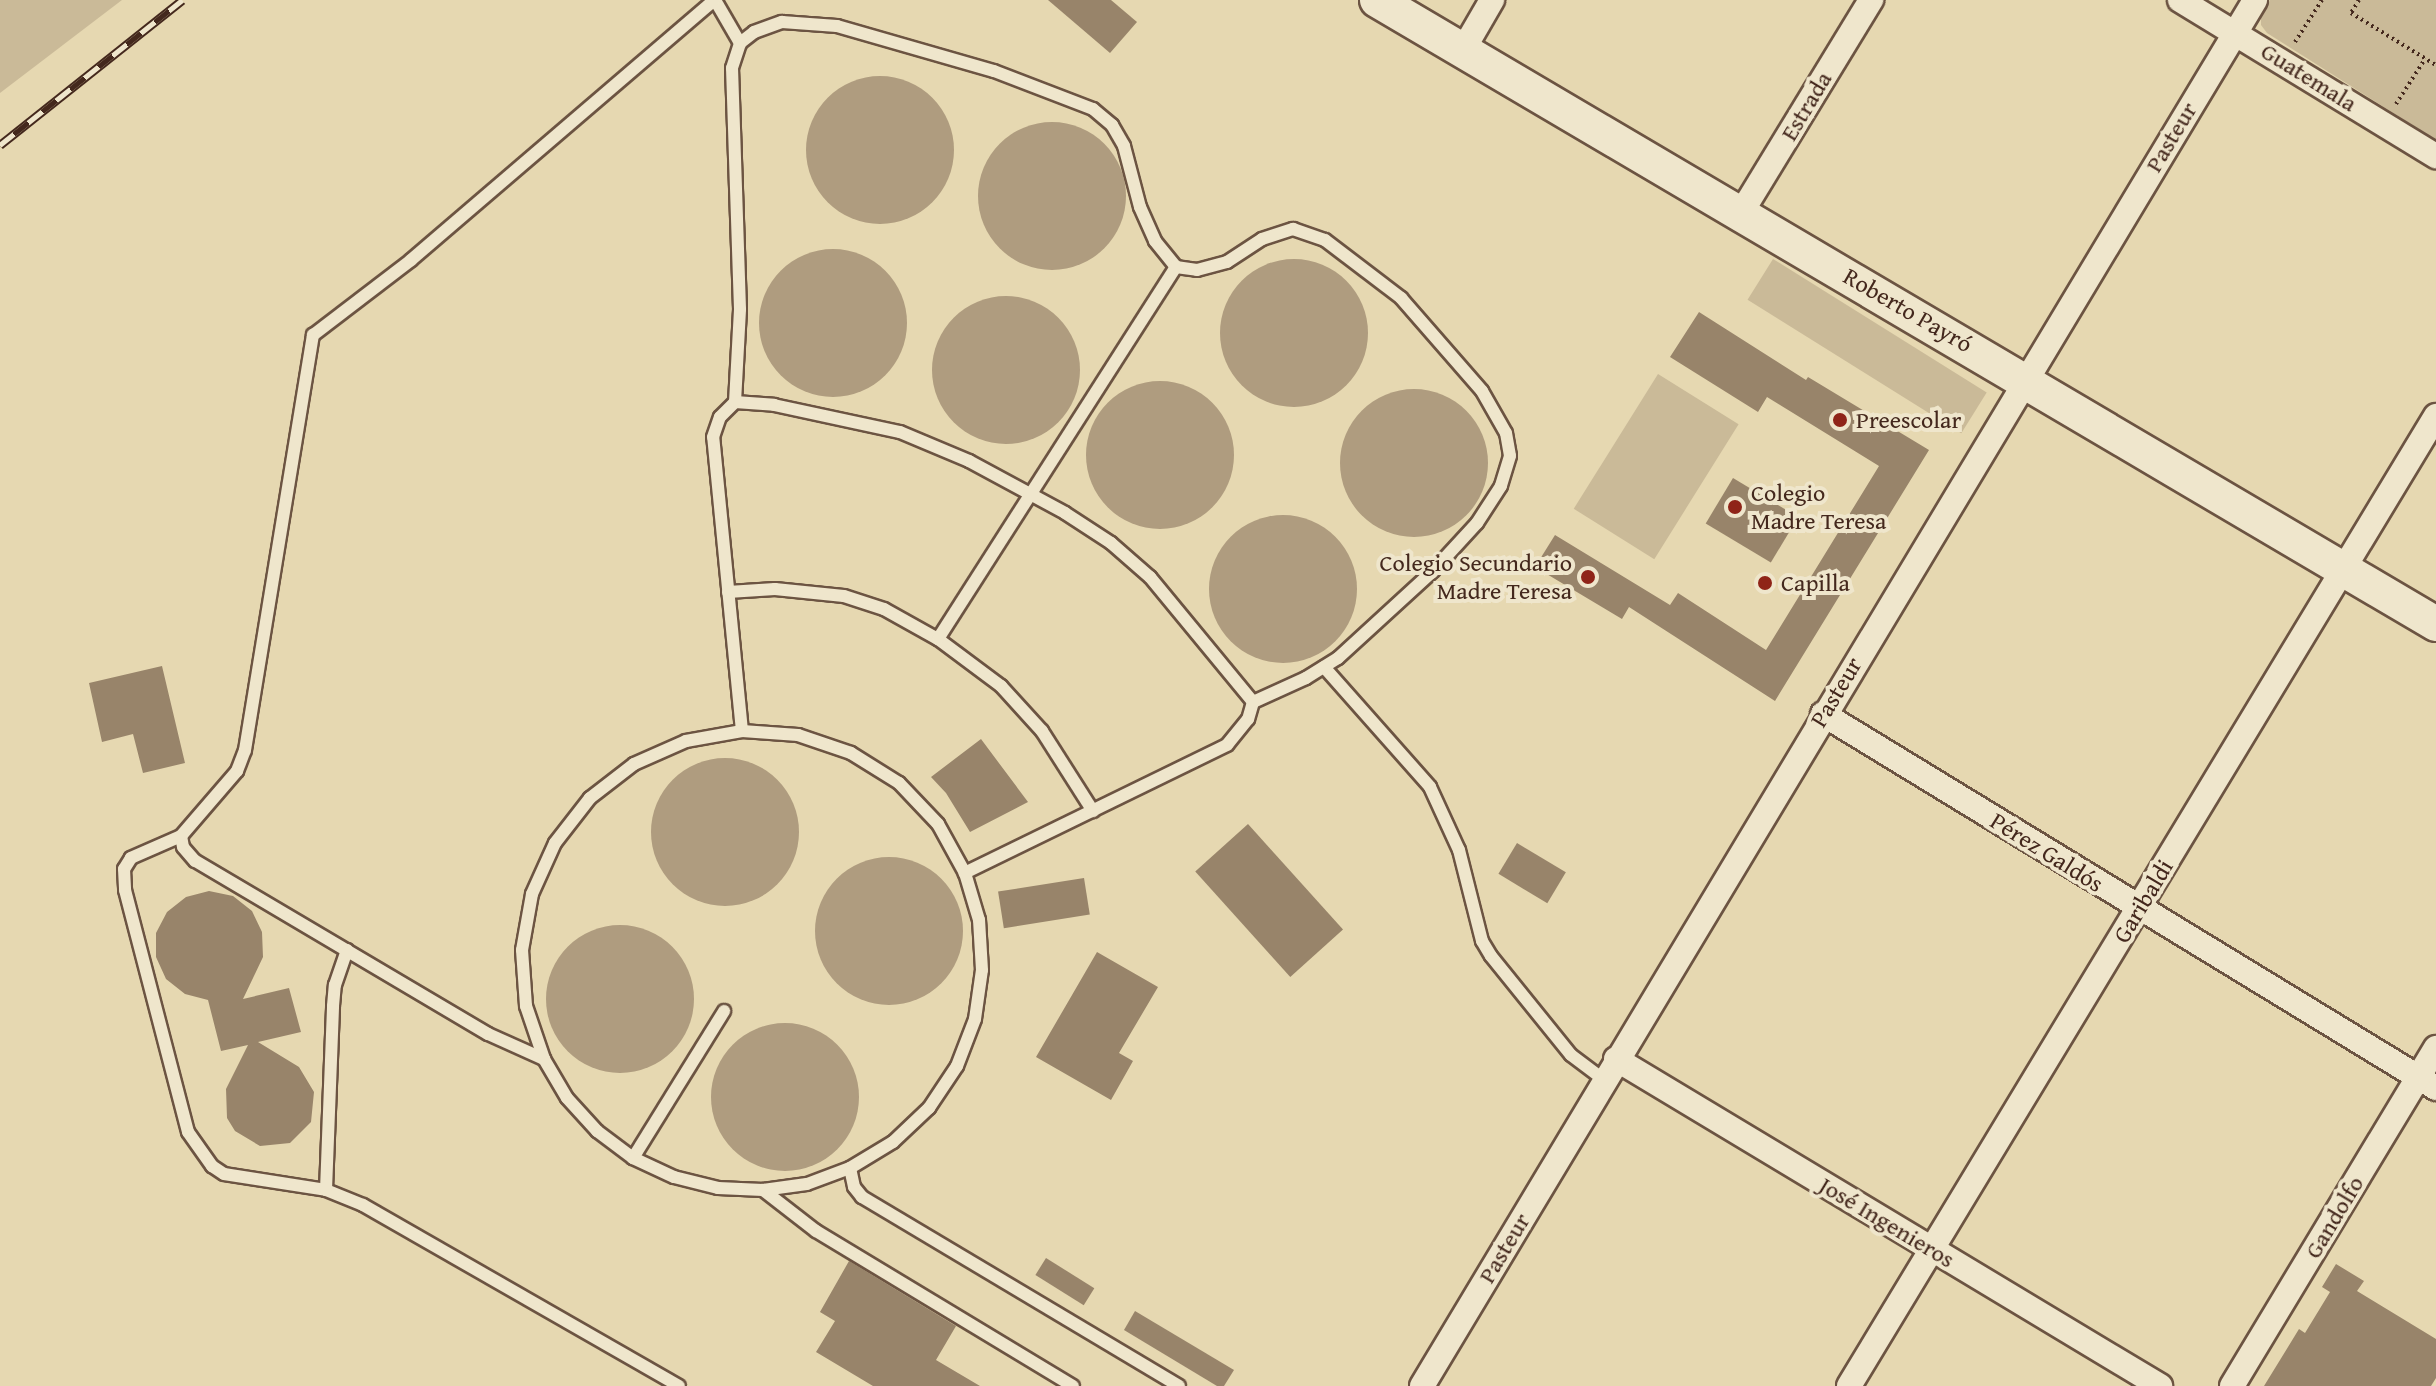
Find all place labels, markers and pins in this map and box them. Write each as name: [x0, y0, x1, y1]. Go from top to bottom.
place label: Preescolar: [1856, 406, 1961, 434]
marker: Preescolar: [1831, 411, 1849, 429]
place label: Colegio Madre Teresa: [1751, 479, 1886, 535]
marker: Colegio Madre Teresa: [1726, 498, 1744, 516]
place label: Colegio Secundario Madre Teresa: [1379, 549, 1572, 605]
marker: Colegio Secundario Madre Teresa: [1579, 568, 1597, 586]
place label: Capilla: [1781, 569, 1850, 597]
marker: Capilla: [1756, 574, 1774, 592]

